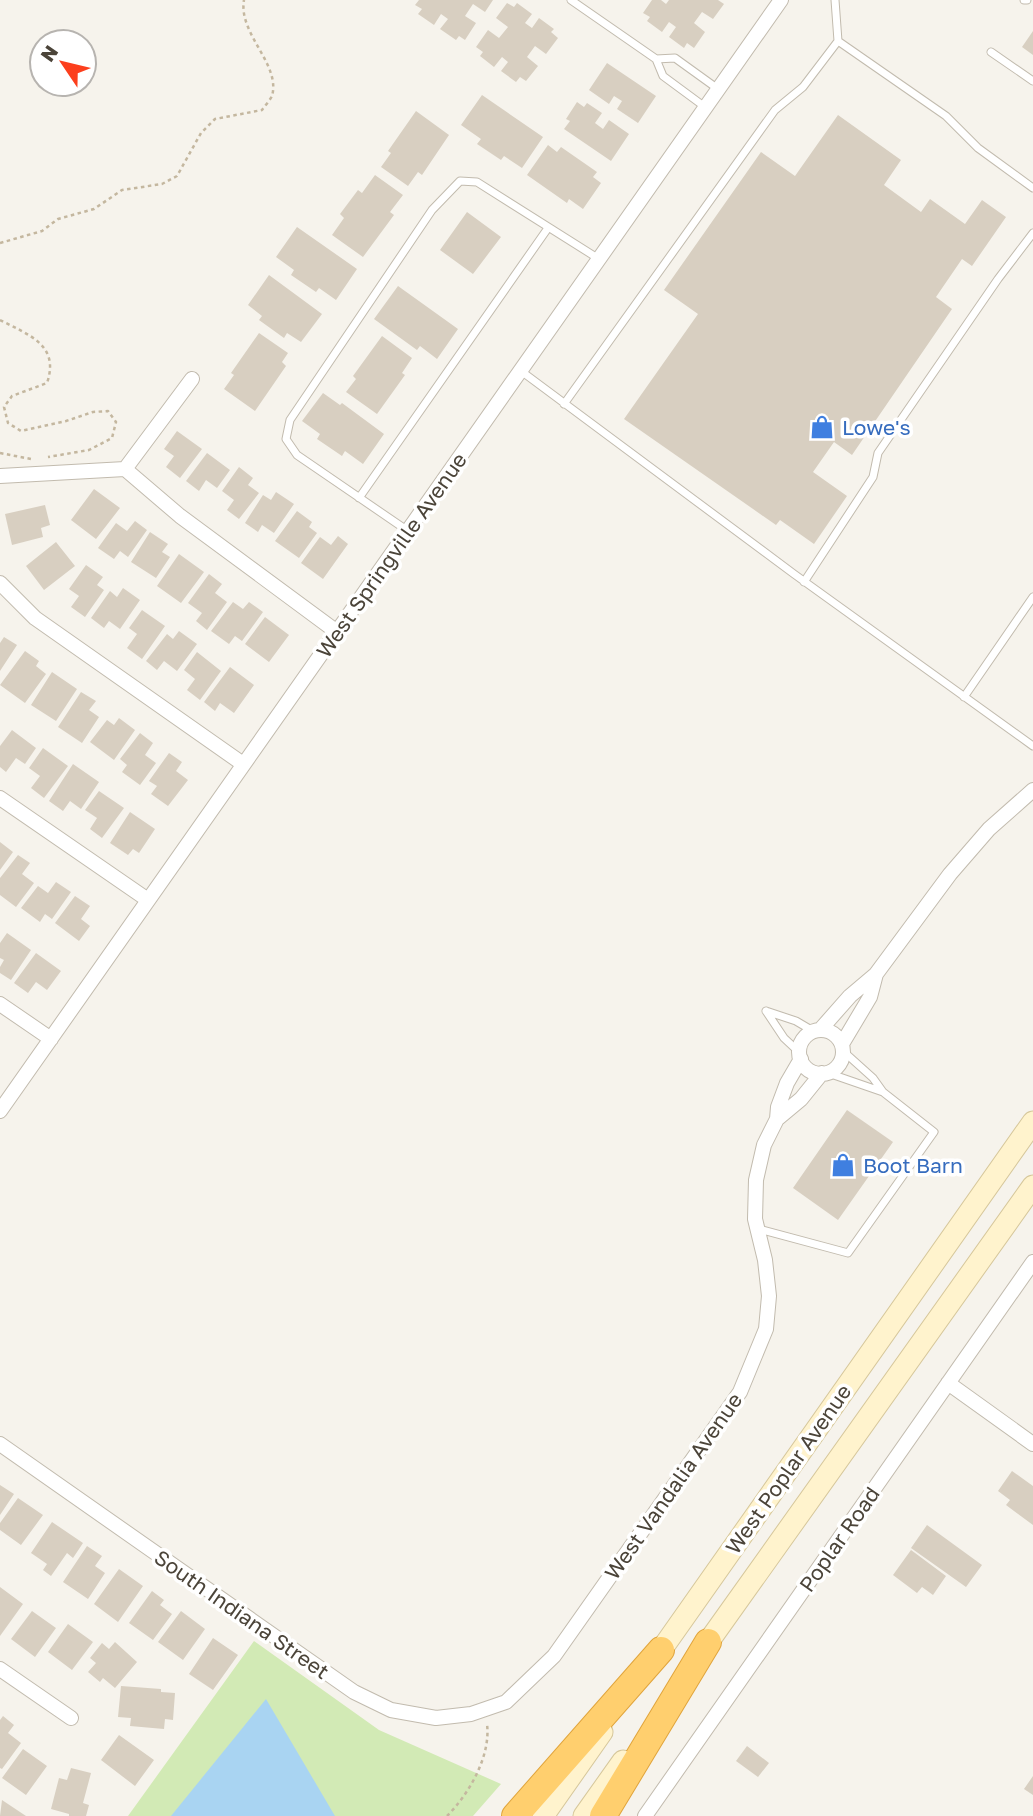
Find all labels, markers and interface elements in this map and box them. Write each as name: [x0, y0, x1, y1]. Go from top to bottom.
north arrow: [28, 28, 98, 98]
text: N: [35, 40, 62, 65]
shop icon: Lowe's: [808, 413, 836, 441]
place label: Lowe's: [842, 414, 911, 440]
street label: West Springville Avenue: [310, 447, 472, 663]
shop icon: Boot Barn: [829, 1151, 857, 1179]
place label: Boot Barn: [863, 1152, 963, 1178]
street label: West Poplar Avenue: [720, 1379, 856, 1559]
street label: West Vandalia Avenue: [599, 1388, 747, 1584]
street label: Poplar Road: [793, 1481, 885, 1597]
street label: South Indiana Street: [150, 1544, 334, 1684]

